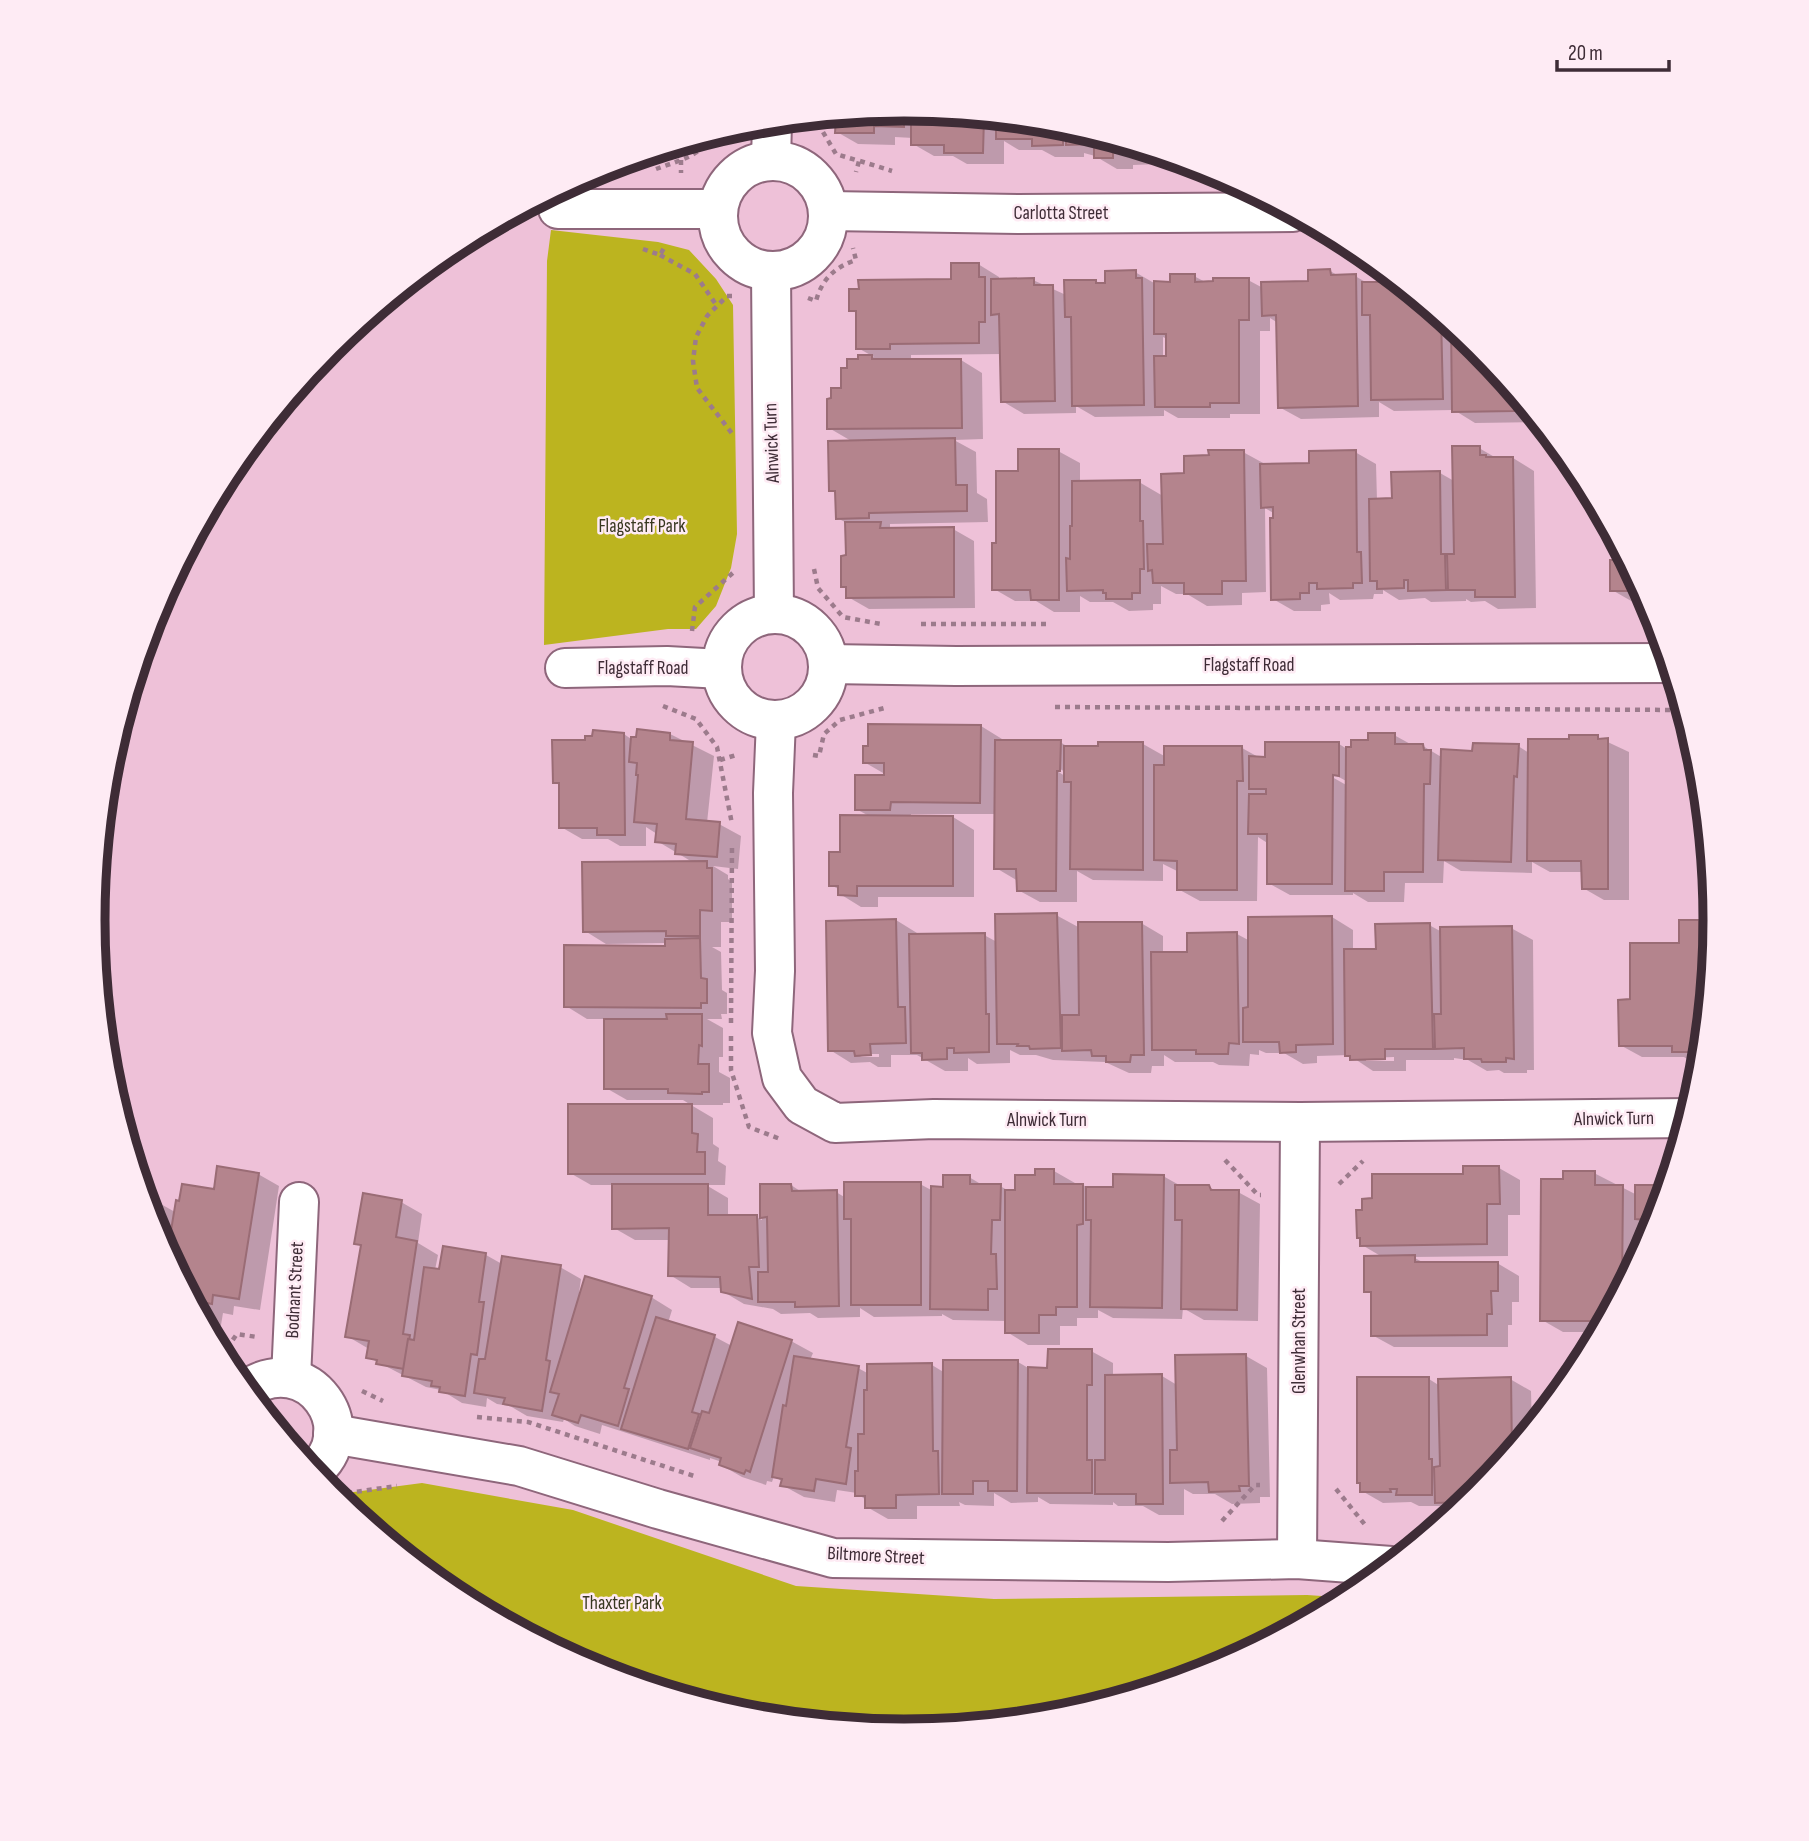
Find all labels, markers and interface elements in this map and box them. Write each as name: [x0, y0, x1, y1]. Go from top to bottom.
scale bar: [1557, 28, 1669, 72]
text: 20 m: [1568, 41, 1603, 66]
street label: Carlotta Street: [1014, 202, 1109, 225]
street label: Alnwick Turn: [759, 403, 785, 484]
park label: Flagstaff Park: [598, 515, 686, 538]
street label: Flagstaff Road: [1203, 654, 1295, 677]
street label: Flagstaff Road: [597, 657, 689, 680]
street label: Alnwick Turn: [1573, 1107, 1654, 1131]
street label: Alnwick Turn: [1006, 1109, 1087, 1132]
street label: Bodnant Street: [281, 1241, 309, 1339]
street label: Glenwhan Street: [1288, 1288, 1311, 1394]
street label: Biltmore Street: [827, 1542, 925, 1570]
park label: Thaxter Park: [582, 1592, 663, 1615]

